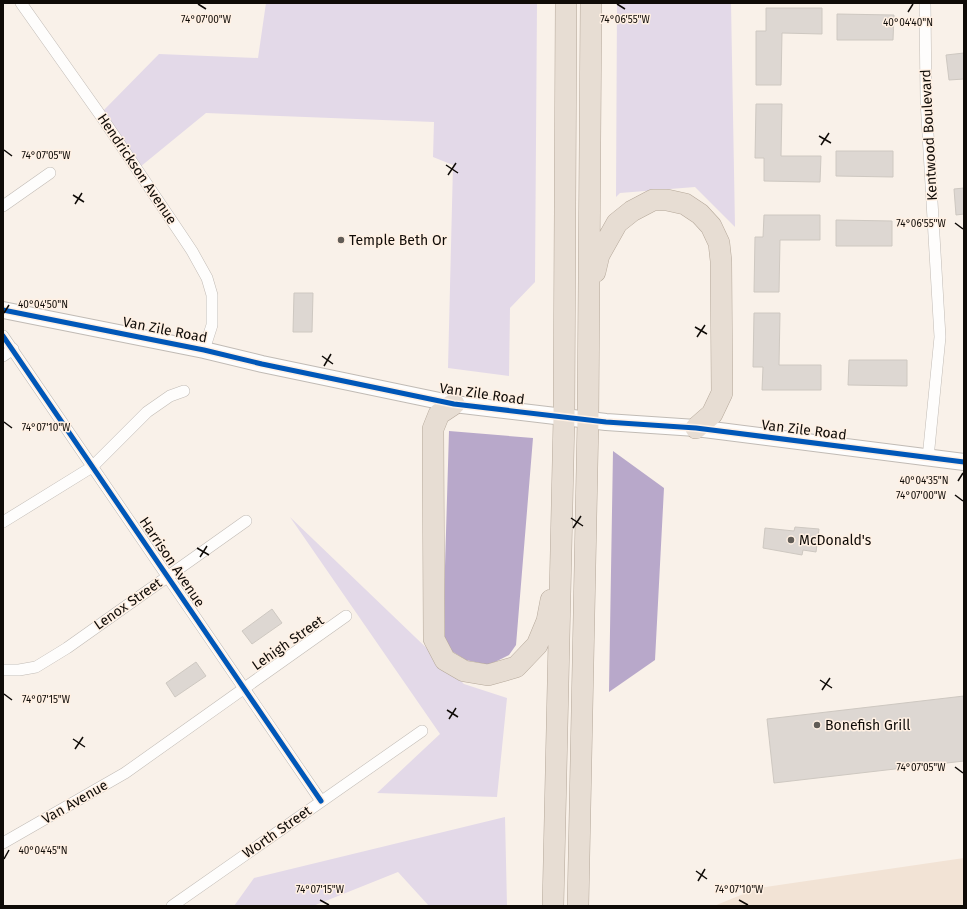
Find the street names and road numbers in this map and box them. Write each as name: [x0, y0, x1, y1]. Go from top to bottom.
street label: Kentwood Boulevard: [917, 69, 941, 201]
street label: Hendrickson Avenue: [94, 110, 180, 228]
street label: Van Zile Road: [121, 313, 209, 347]
street label: Van Zile Road: [438, 380, 526, 408]
street label: Van Zile Road: [760, 416, 848, 444]
street label: Harrison Avenue: [136, 514, 208, 610]
street label: Lenox Street: [91, 574, 166, 634]
street label: Lehigh Street: [249, 612, 328, 674]
street label: Van Avenue: [39, 776, 111, 828]
street label: Worth Street: [239, 802, 315, 862]

